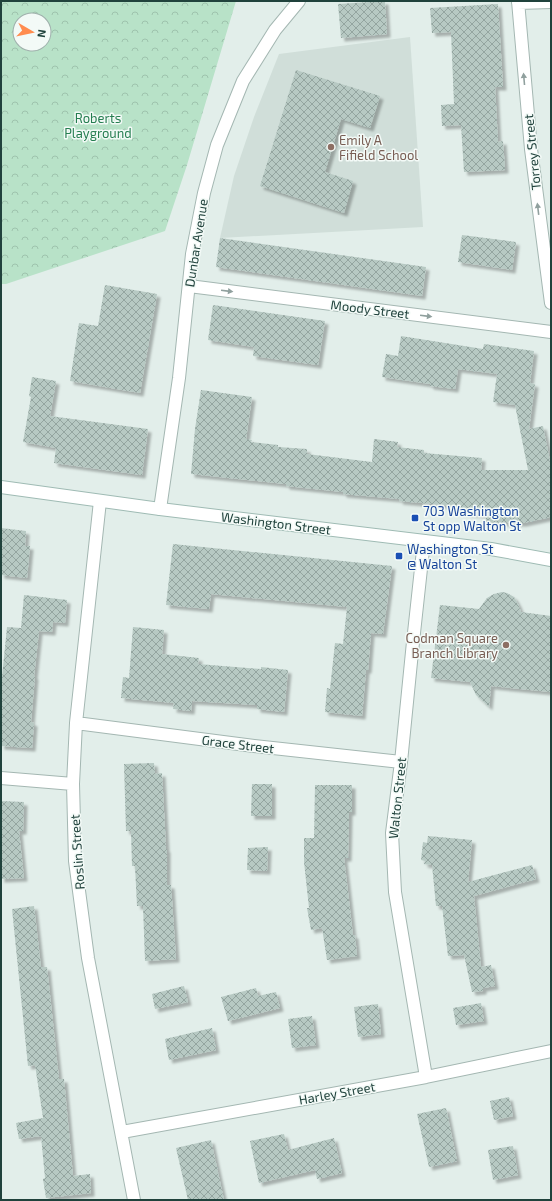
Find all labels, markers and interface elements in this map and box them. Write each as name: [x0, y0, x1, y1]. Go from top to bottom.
north arrow: [12, 12, 52, 52]
text: N: [35, 29, 49, 39]
one-way arrow: [521, 73, 528, 85]
park label: Roberts Playground: [64, 110, 132, 141]
street label: Torrey Street: [520, 113, 544, 191]
place label: Emily A Fifield School: [339, 132, 418, 163]
marker: Emily A Fifield School: [326, 142, 336, 152]
street label: Dunbar Avenue: [181, 198, 211, 288]
one-way arrow: [535, 203, 542, 215]
one-way arrow: [221, 288, 233, 294]
street label: Moody Street: [330, 296, 410, 322]
one-way arrow: [419, 313, 432, 320]
place label: 703 Washington St opp Walton St: [423, 503, 521, 534]
street label: Washington Street: [220, 508, 332, 538]
marker: 703 Washington St opp Walton St: [410, 513, 420, 523]
place label: Washington St @ Walton St: [407, 541, 493, 572]
marker: Washington St @ Walton St: [394, 551, 404, 561]
place label: Codman Square Branch Library: [406, 630, 498, 661]
marker: Codman Square Branch Library: [501, 640, 511, 650]
street label: Grace Street: [201, 732, 275, 756]
street label: Walton Street: [385, 756, 409, 840]
street label: Roslin Street: [66, 814, 88, 890]
street label: Harley Street: [297, 1078, 377, 1108]

